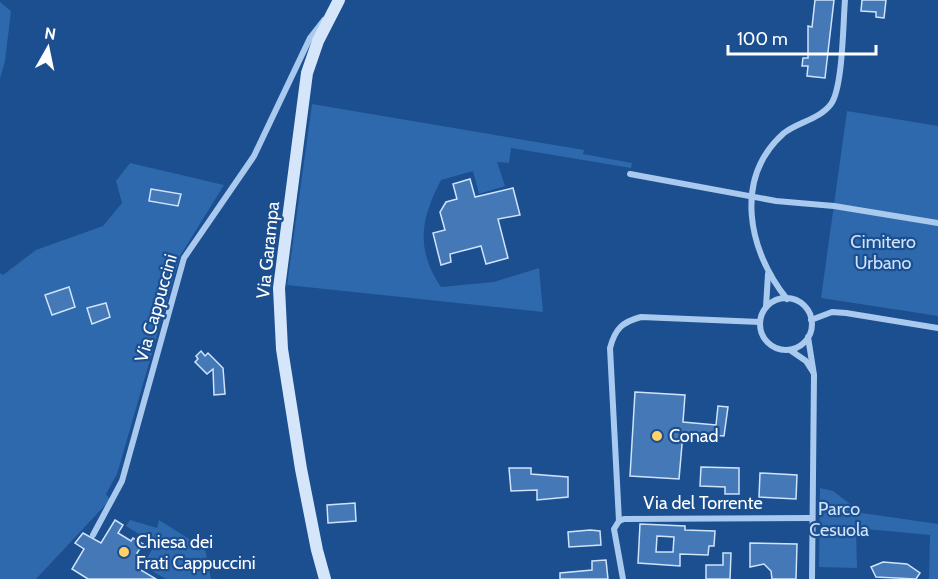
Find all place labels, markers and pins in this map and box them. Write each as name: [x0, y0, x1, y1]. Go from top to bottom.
place label: Conad: [669, 425, 718, 447]
marker: Conad: [650, 429, 664, 443]
place label: Chiesa dei Frati Cappuccini: [136, 531, 256, 574]
marker: Chiesa dei Frati Cappuccini: [117, 545, 131, 559]

